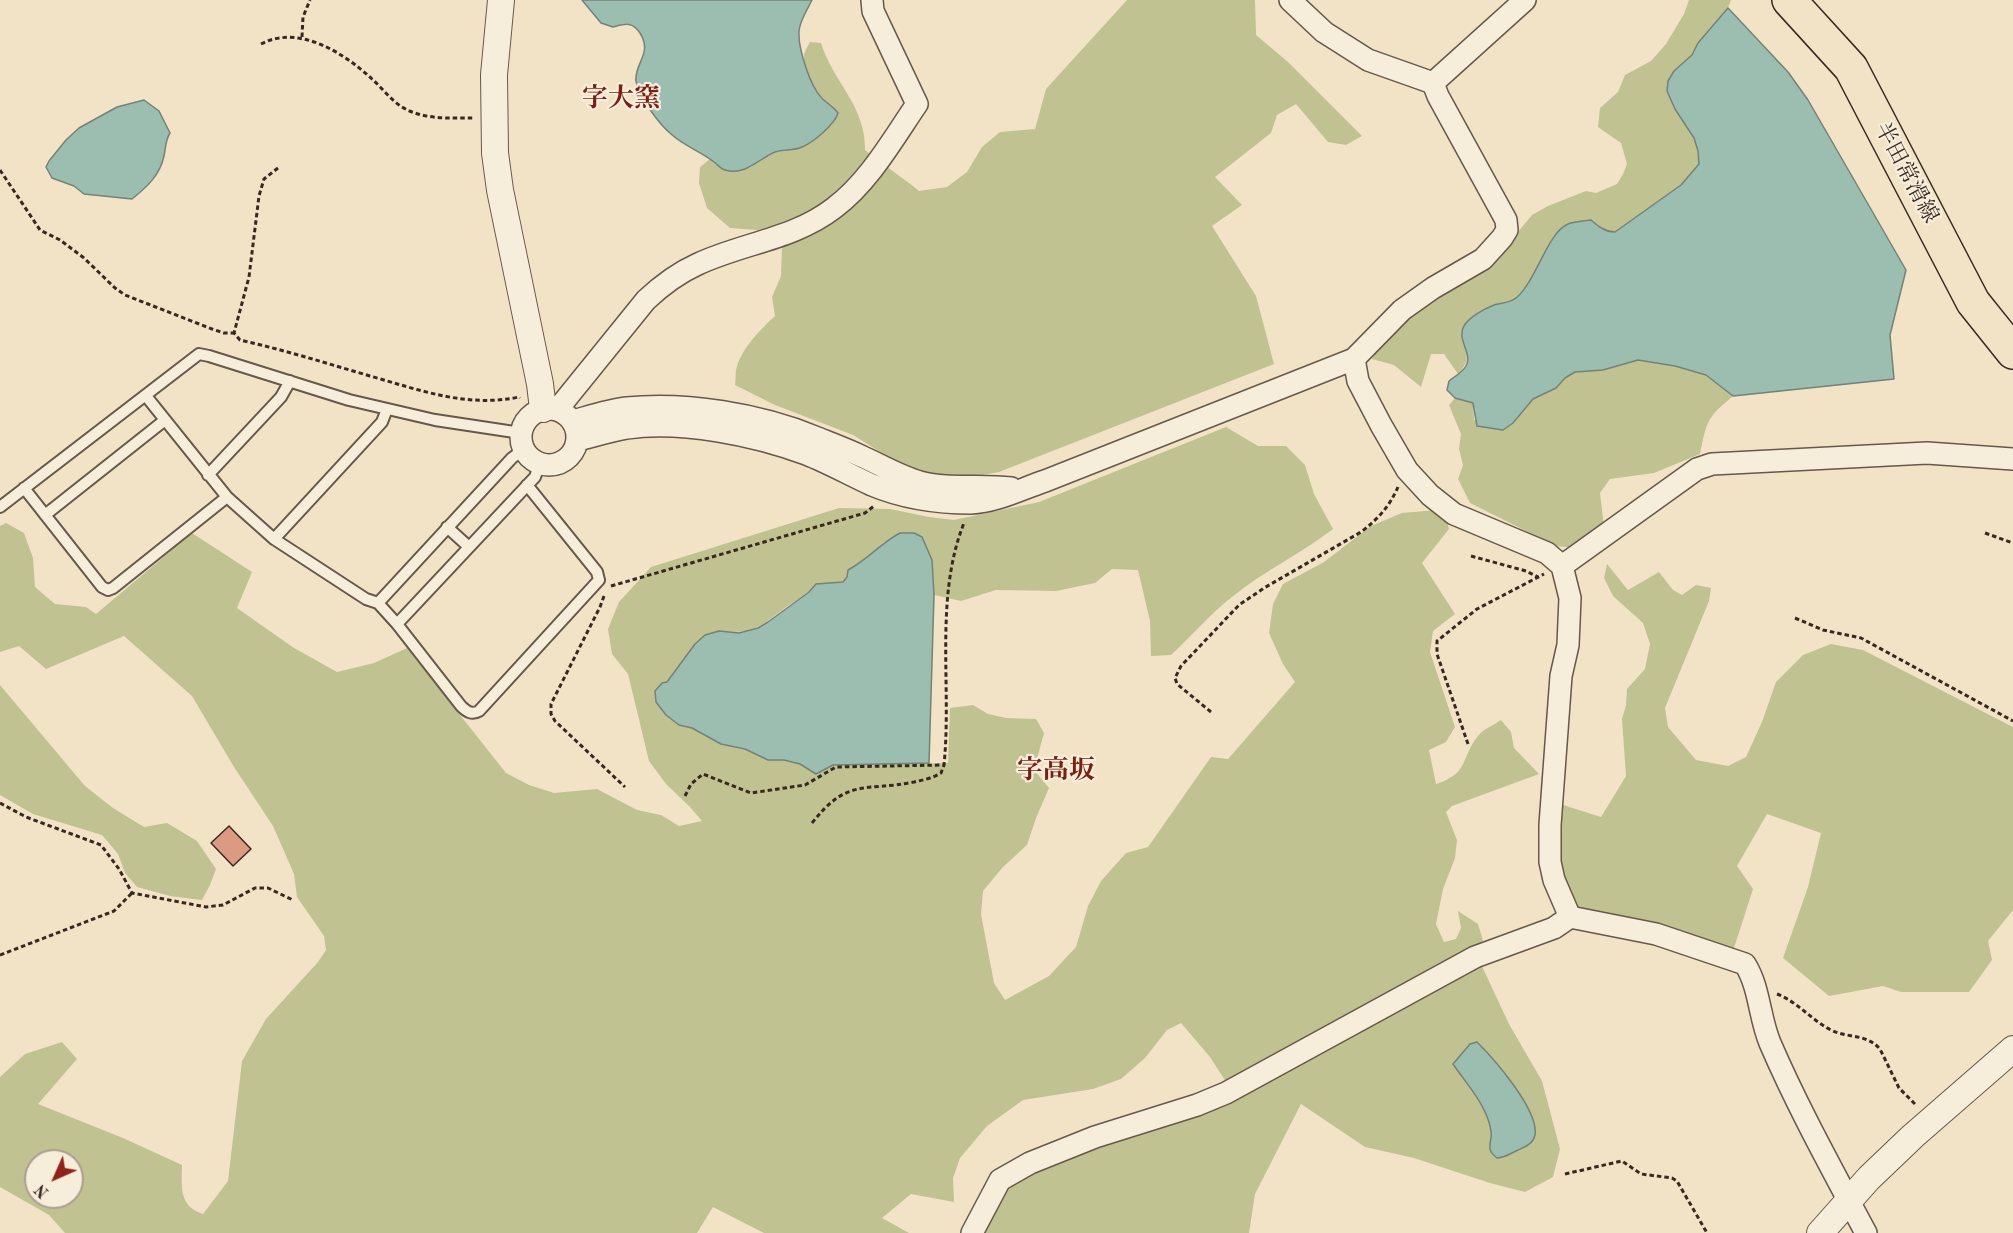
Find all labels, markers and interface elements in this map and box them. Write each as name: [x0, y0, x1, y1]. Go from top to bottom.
district label: 字大窯: [582, 83, 660, 115]
street label: 半田常滑線: [1869, 118, 1943, 228]
district label: 字高坂: [1017, 755, 1095, 787]
north arrow: [24, 1149, 84, 1209]
text: N: [33, 1180, 53, 1200]

